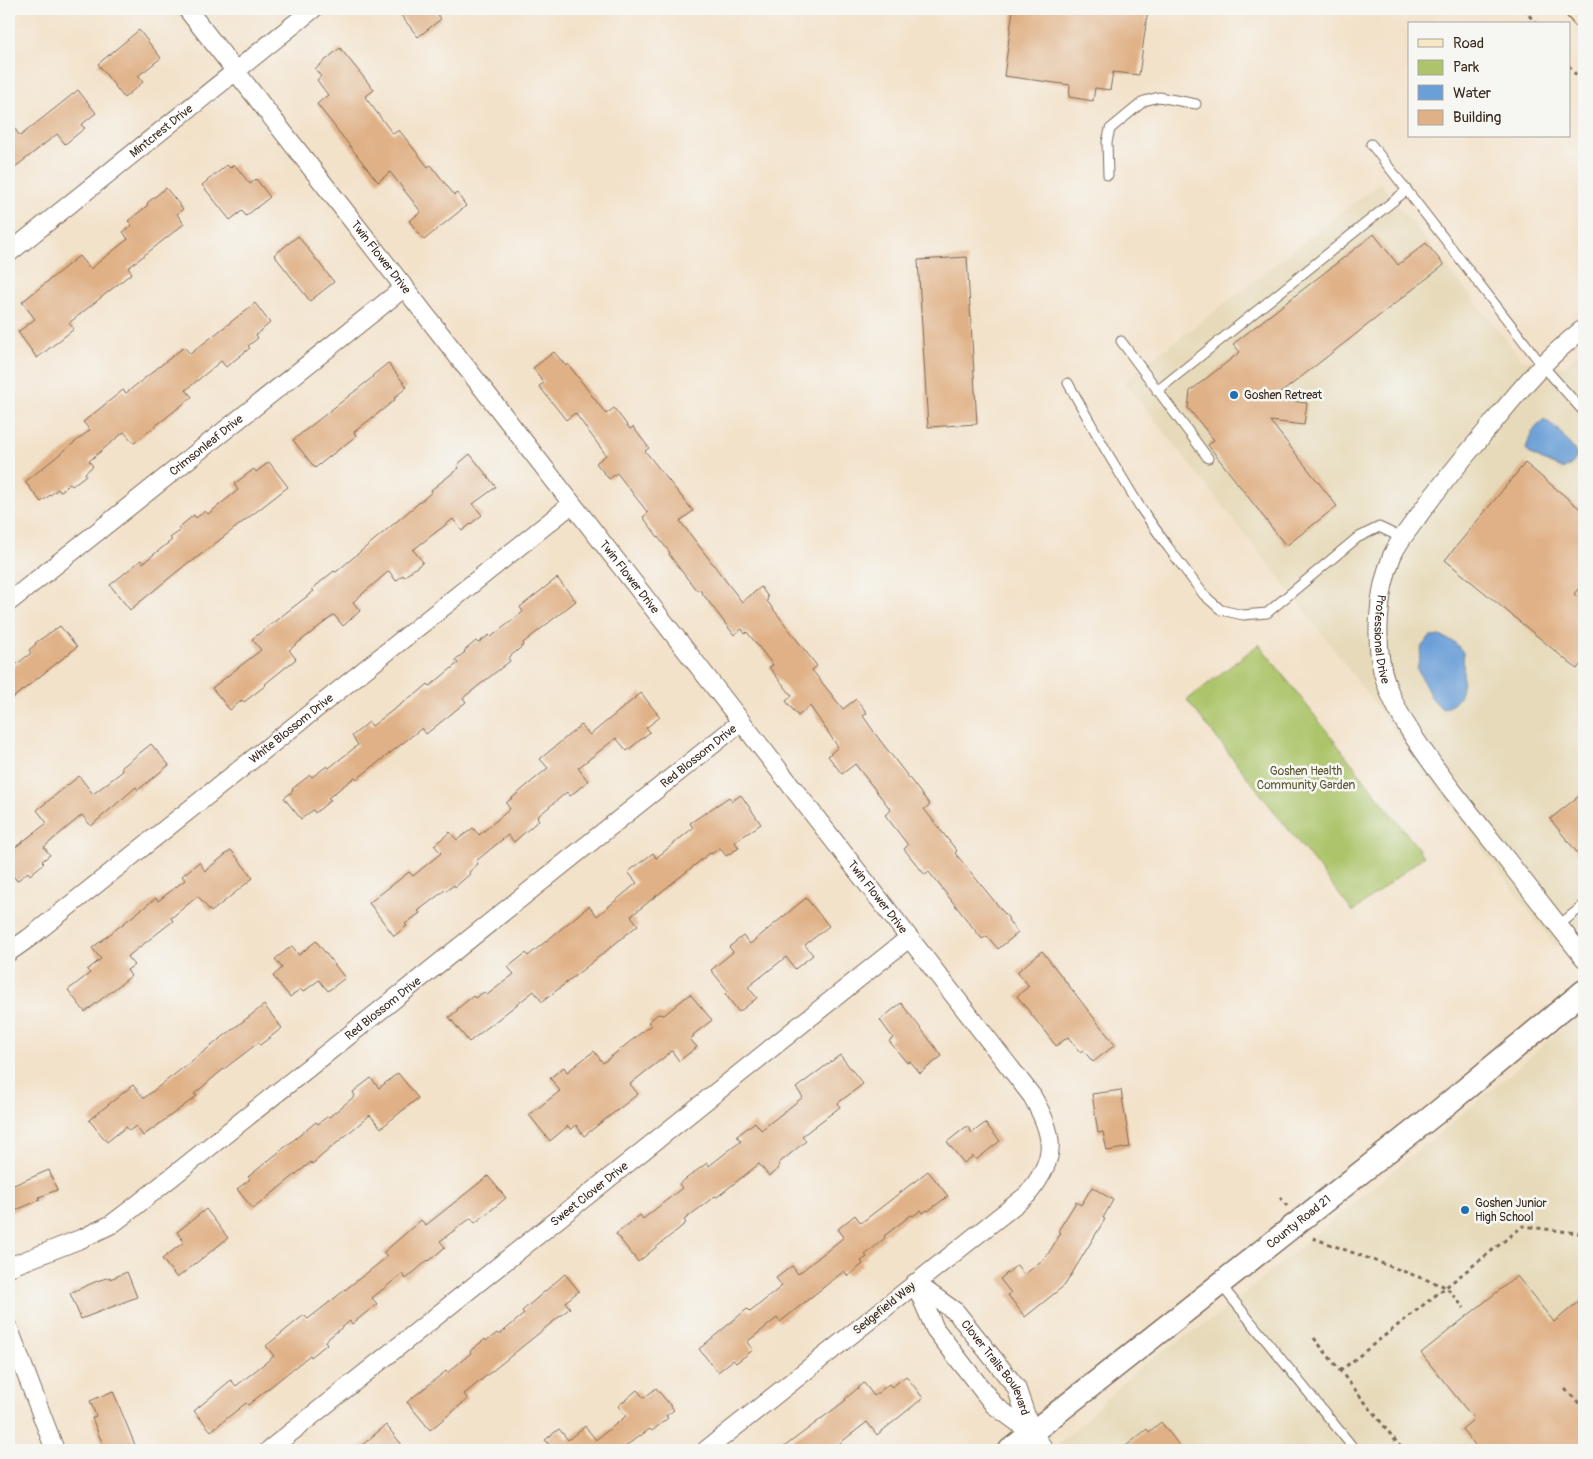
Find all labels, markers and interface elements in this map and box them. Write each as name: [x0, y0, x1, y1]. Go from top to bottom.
legend: [1408, 22, 1570, 138]
text: Road: [1453, 34, 1484, 53]
text: Park: [1453, 58, 1480, 77]
text: Water: [1453, 84, 1492, 103]
street label: Mintcrest Drive: [127, 101, 196, 161]
text: Building: [1453, 108, 1501, 127]
street label: Twin Flower Drive: [347, 218, 414, 297]
place label: Goshen Retreat: [1244, 388, 1322, 403]
marker: Goshen Retreat: [1228, 389, 1240, 401]
street label: Crimsonleaf Drive: [167, 412, 247, 479]
street label: Twin Flower Drive: [596, 538, 662, 617]
street label: Professional Drive: [1370, 593, 1393, 686]
street label: White Blossom Drive: [246, 691, 337, 767]
street label: Red Blossom Drive: [658, 721, 740, 791]
park label: Goshen Health Community Garden: [1257, 764, 1355, 793]
street label: Twin Flower Drive: [844, 858, 910, 937]
street label: Red Blossom Drive: [342, 974, 424, 1044]
street label: Sweet Clover Drive: [548, 1159, 631, 1230]
street label: County Road 21: [1264, 1192, 1334, 1252]
place label: Goshen Junior High School: [1475, 1196, 1548, 1225]
marker: Goshen Junior High School: [1459, 1204, 1471, 1216]
street label: Sedgefield Way: [850, 1279, 919, 1338]
street label: Clover Trails Boulevard: [957, 1317, 1032, 1417]

